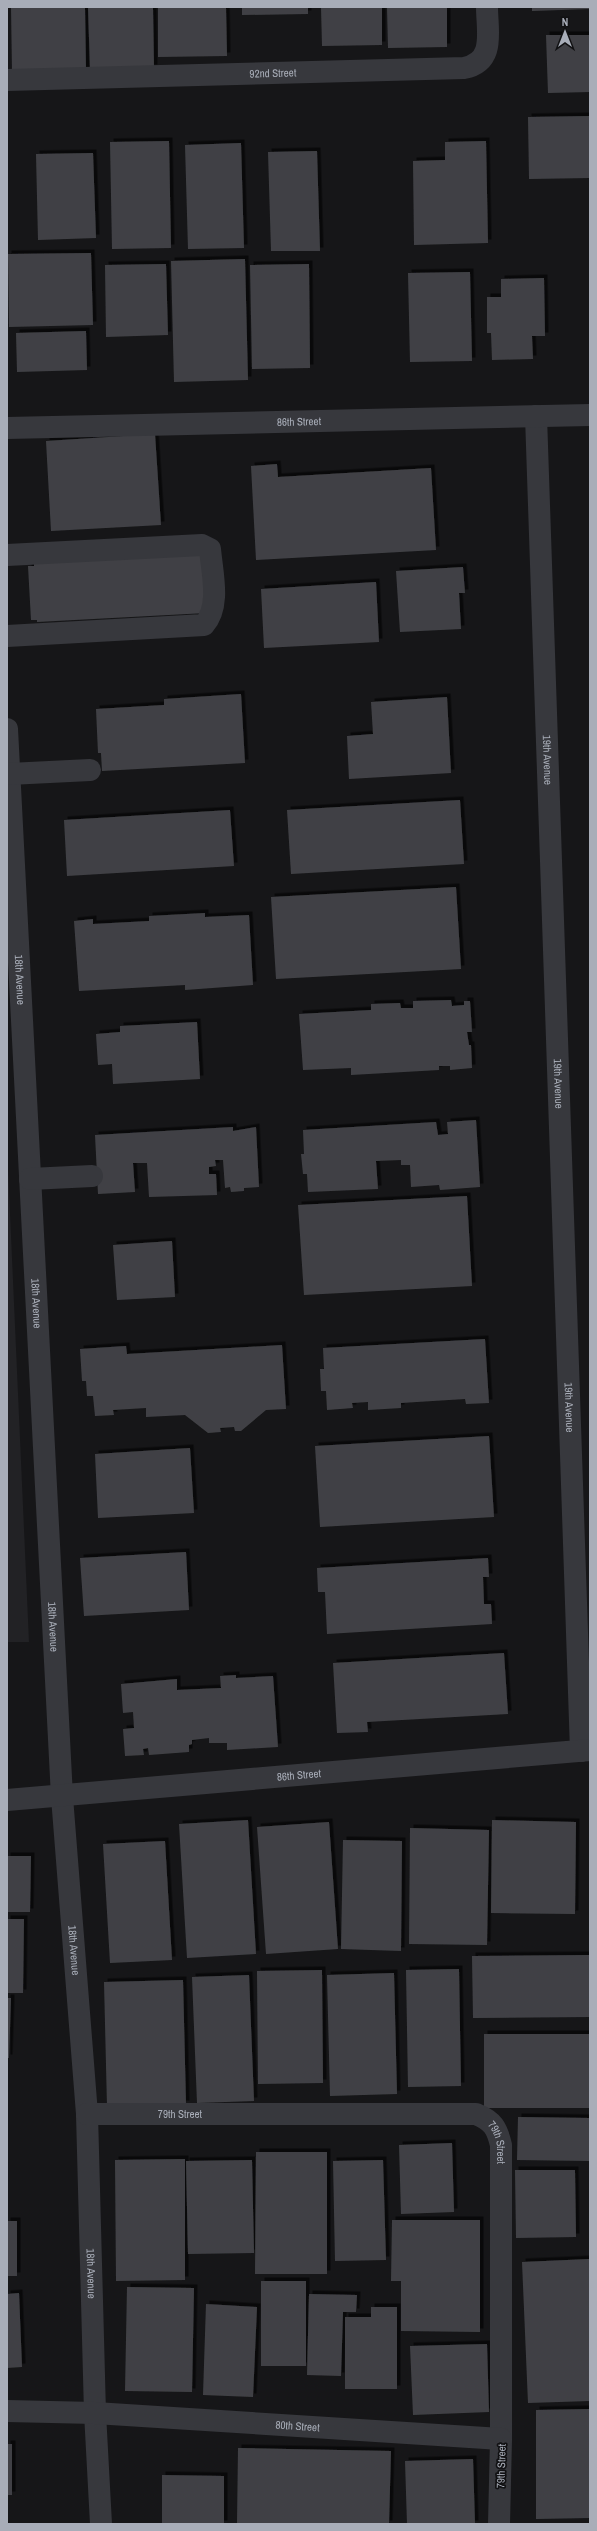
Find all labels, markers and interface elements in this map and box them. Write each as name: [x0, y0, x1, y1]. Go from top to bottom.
north arrow: [545, 12, 585, 52]
text: N: [562, 15, 568, 29]
street label: 92nd Street: [249, 65, 297, 81]
street label: 86th Street: [277, 414, 322, 429]
street label: 19th Avenue: [540, 735, 555, 785]
street label: 18th Avenue: [12, 954, 28, 1005]
street label: 19th Avenue: [551, 1058, 566, 1109]
street label: 18th Avenue: [28, 1278, 45, 1329]
street label: 19th Avenue: [562, 1382, 577, 1433]
street label: 18th Avenue: [45, 1601, 62, 1652]
street label: 86th Street: [276, 1766, 322, 1784]
street label: 18th Avenue: [65, 1925, 83, 1976]
street label: 79th Street: [158, 2107, 203, 2121]
street label: 79th Street: [485, 2118, 508, 2165]
street label: 18th Avenue: [84, 2248, 99, 2299]
street label: 80th Street: [275, 2418, 321, 2434]
street label: 79th Street: [493, 2443, 509, 2488]

